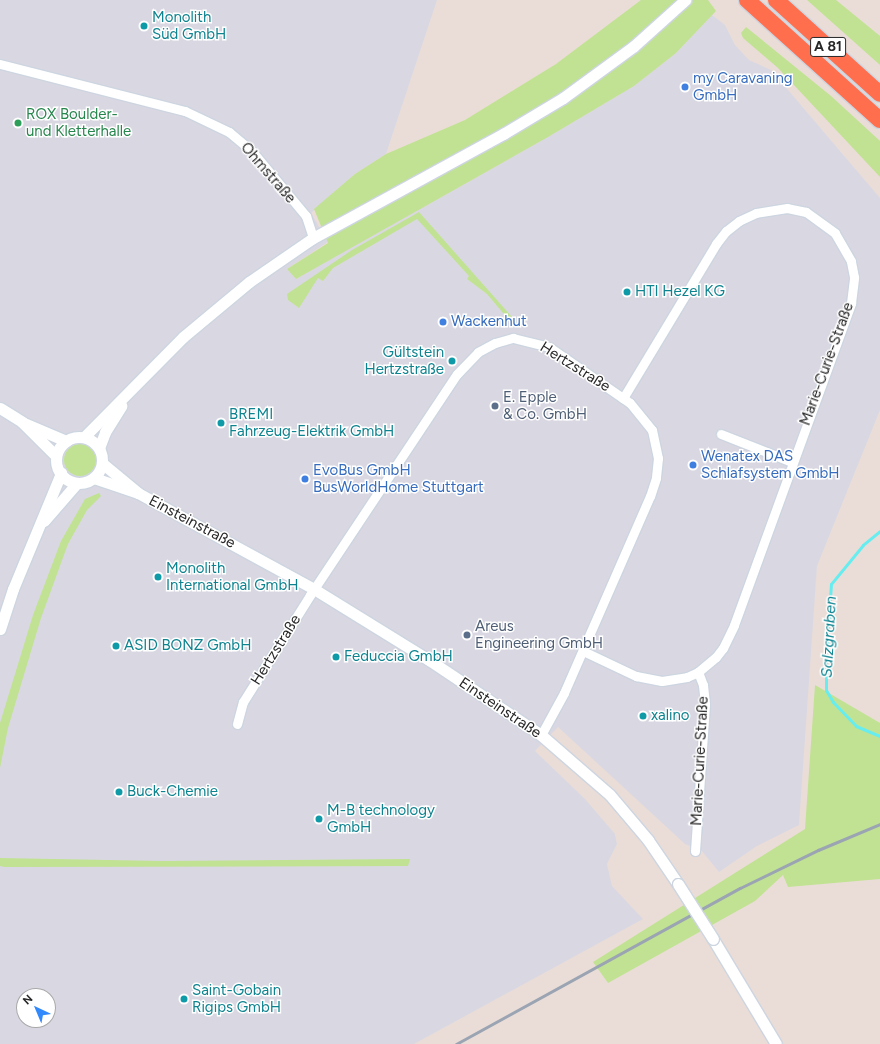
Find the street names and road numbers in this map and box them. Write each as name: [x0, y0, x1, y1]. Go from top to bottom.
road number: A 81: [810, 35, 846, 59]
street label: Ohmstraße: [237, 139, 299, 207]
street label: Marie-Curie-Straße: [796, 300, 858, 428]
street label: Hertzstraße: [536, 338, 614, 396]
street label: Einsteinstraße: [146, 492, 238, 552]
street label: Hertzstraße: [247, 611, 305, 689]
street label: Einsteinstraße: [455, 674, 545, 742]
street label: Marie-Curie-Straße: [688, 696, 712, 826]

